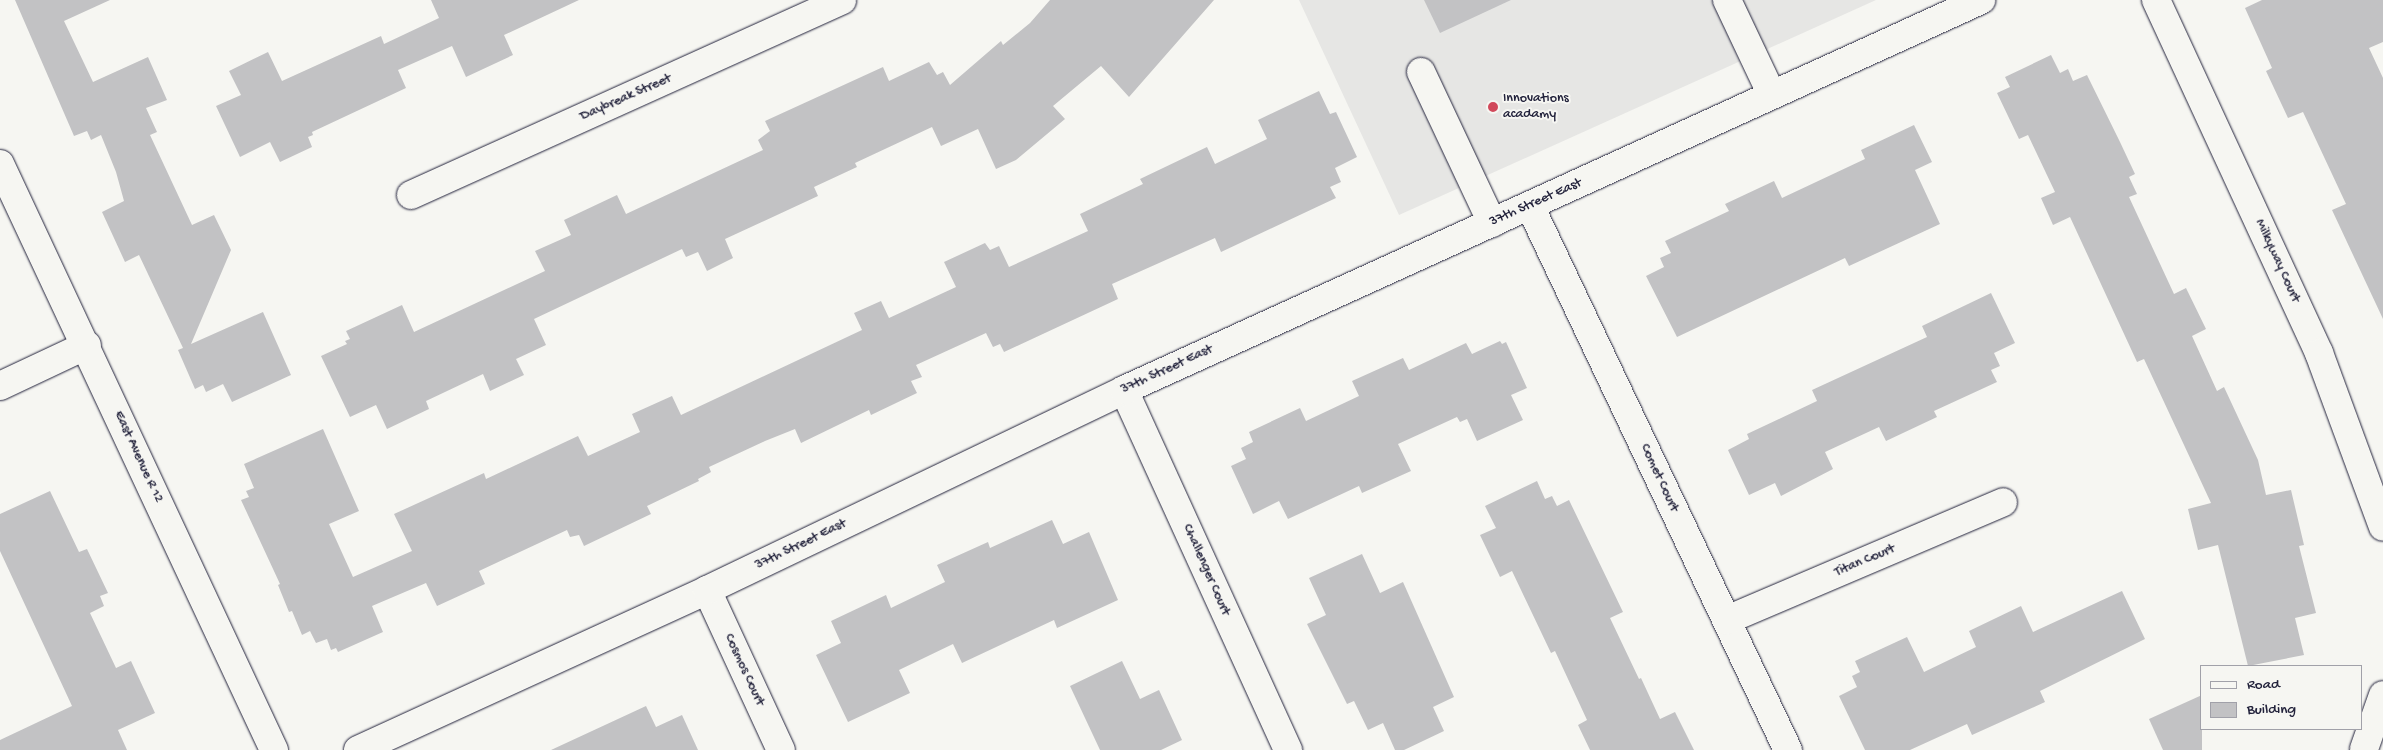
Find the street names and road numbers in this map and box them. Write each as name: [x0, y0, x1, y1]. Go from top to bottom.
street label: Daybreak Street: [578, 70, 674, 126]
street label: 37th Street East: [1487, 175, 1585, 231]
street label: Milkyway Court: [2250, 217, 2304, 305]
street label: 37th Street East: [1119, 341, 1215, 399]
street label: East Avenue R 12: [109, 408, 167, 506]
street label: Comet Court: [1636, 441, 1682, 515]
street label: 37th Street East: [753, 516, 849, 574]
street label: Challenger Court: [1178, 522, 1234, 618]
street label: Titan Court: [1832, 541, 1898, 581]
street label: Cosmos Court: [720, 631, 768, 709]

